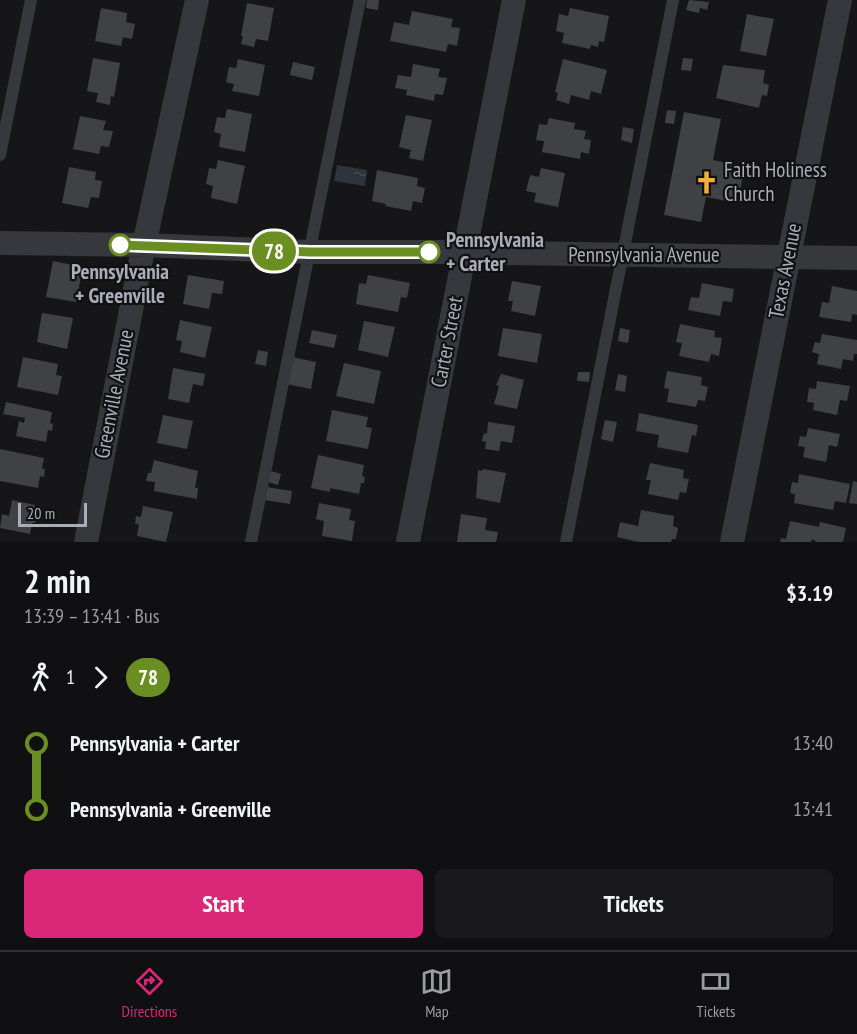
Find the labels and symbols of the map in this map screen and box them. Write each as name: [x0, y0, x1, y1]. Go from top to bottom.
place label: Faith Holiness Church: [724, 156, 827, 207]
church icon: Faith Holiness Church: [693, 169, 719, 195]
street label: Texas Avenue: [762, 221, 807, 321]
place label: Pennsylvania + Carter: [446, 226, 544, 277]
line badge: 78: [247, 232, 301, 270]
marker: Pennsylvania + Greenville: [109, 234, 131, 256]
marker: Pennsylvania + Carter: [418, 241, 440, 263]
street label: Pennsylvania Avenue: [568, 241, 720, 268]
place label: Pennsylvania + Greenville: [71, 258, 169, 309]
street label: Carter Street: [424, 294, 469, 390]
street label: Greenville Avenue: [88, 327, 139, 461]
scale bar: [18, 500, 87, 528]

